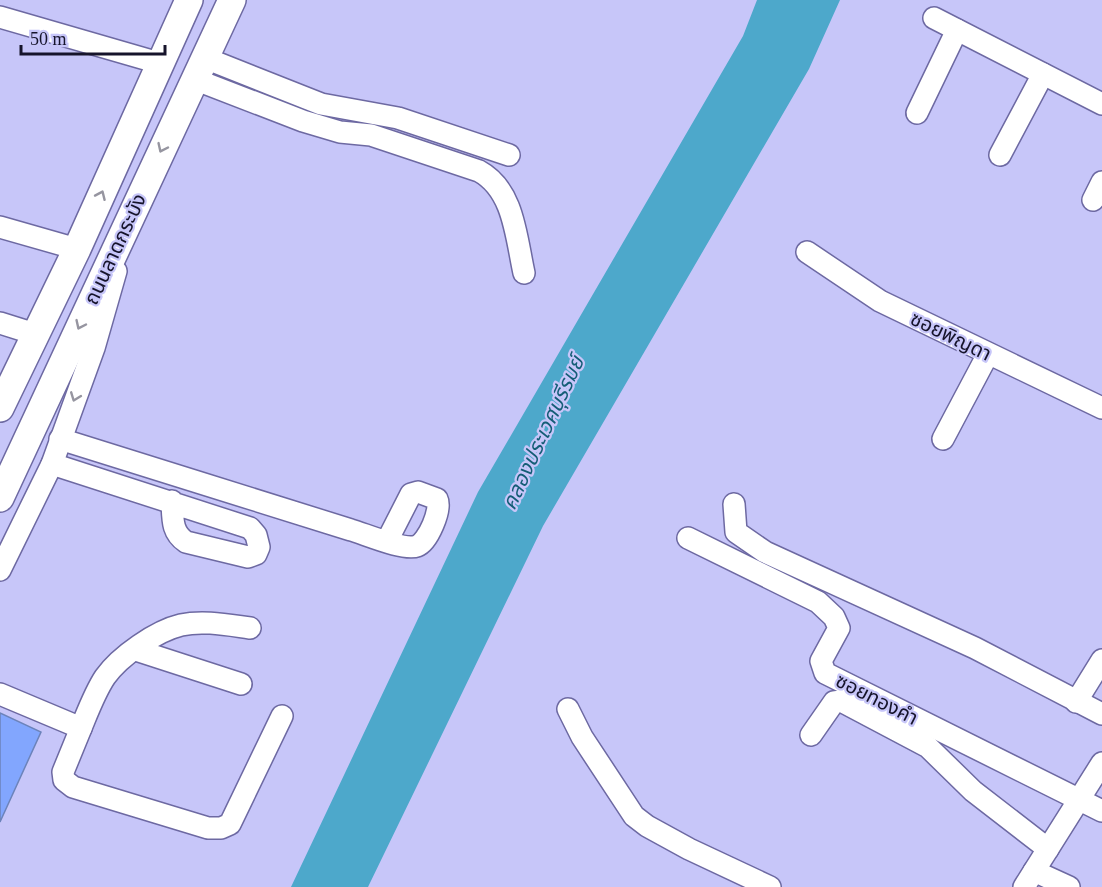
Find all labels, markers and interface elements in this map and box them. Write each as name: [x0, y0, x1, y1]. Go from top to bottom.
scale bar: [21, 18, 165, 56]
text: 50 m: [30, 29, 67, 49]
one-way arrow: [157, 141, 169, 152]
street label: ถนนลาดกระบัง: [80, 190, 150, 308]
one-way arrow: [93, 191, 105, 202]
street label: ซอยพิญดา: [907, 307, 995, 365]
one-way arrow: [75, 318, 87, 329]
water label: คลองประเวศบุรีรมย์: [497, 349, 592, 514]
one-way arrow: [70, 391, 83, 402]
street label: ซอยทองคำ: [832, 669, 922, 729]

